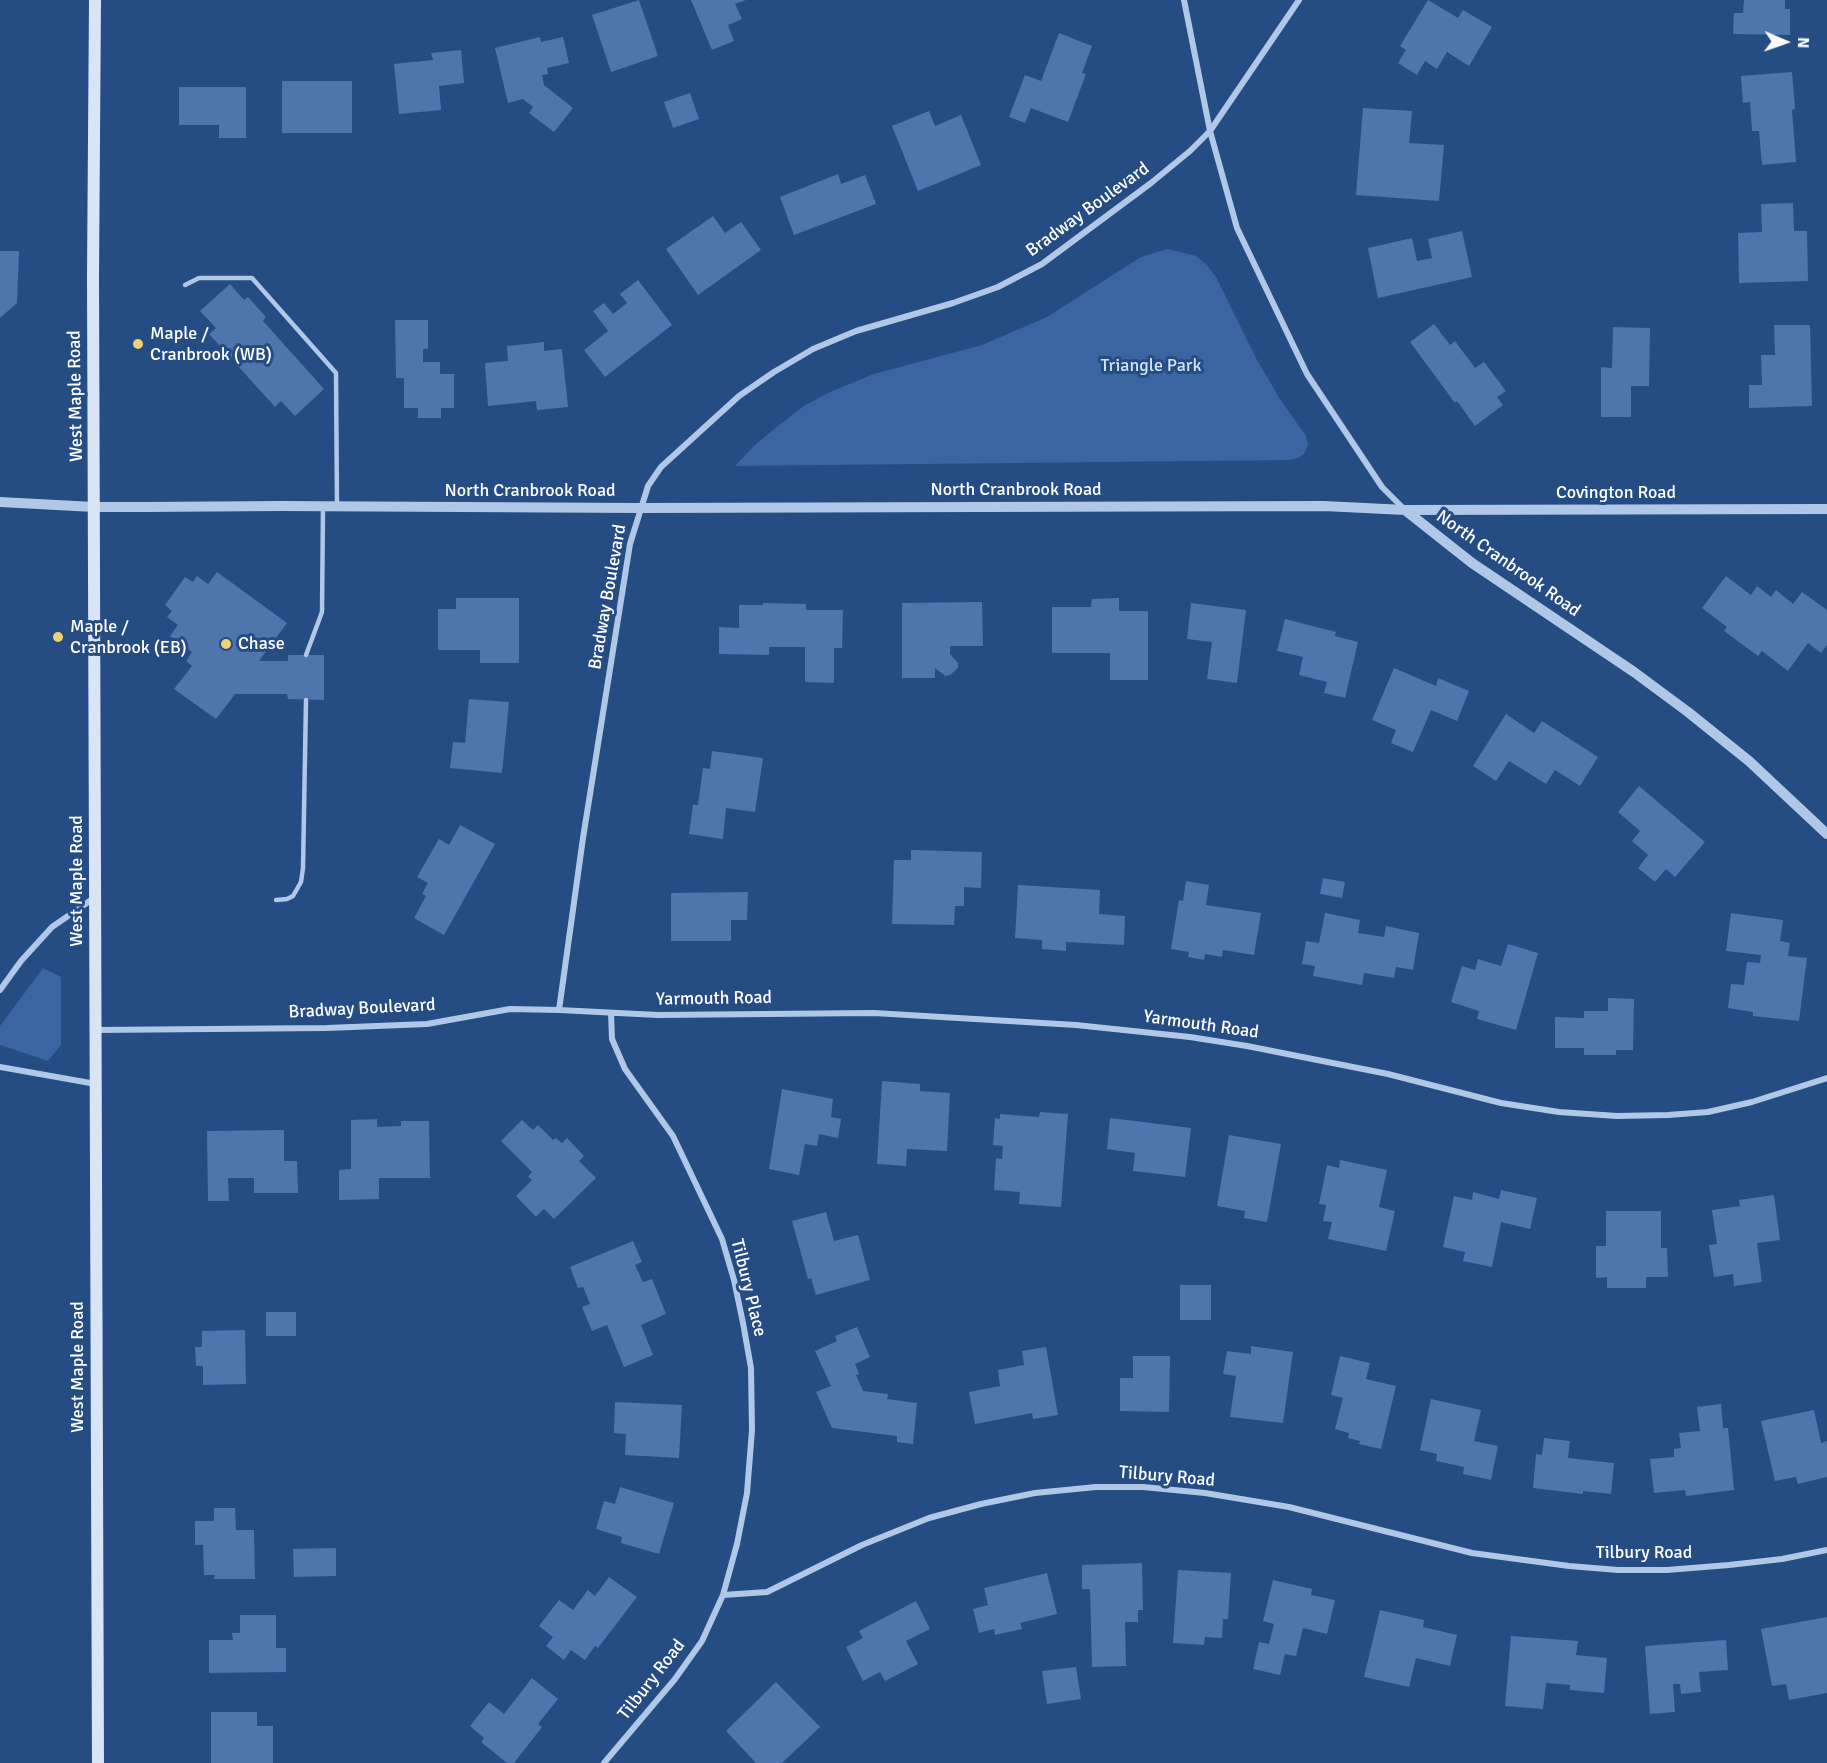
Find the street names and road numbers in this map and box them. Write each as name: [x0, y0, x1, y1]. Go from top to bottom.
street label: Bradway Boulevard: [1022, 158, 1154, 262]
street label: West Maple Road: [64, 330, 88, 462]
street label: North Cranbrook Road: [931, 479, 1101, 501]
street label: North Cranbrook Road: [445, 480, 615, 502]
street label: Covington Road: [1556, 482, 1676, 504]
street label: North Cranbrook Road: [1432, 506, 1584, 622]
street label: Bradway Boulevard: [585, 523, 631, 671]
street label: West Maple Road: [66, 815, 88, 947]
street label: Yarmouth Road: [656, 987, 772, 1011]
street label: Bradway Boulevard: [288, 994, 436, 1024]
street label: Yarmouth Road: [1142, 1006, 1260, 1044]
street label: Tilbury Place: [725, 1237, 771, 1339]
street label: West Maple Road: [67, 1301, 89, 1433]
street label: Tilbury Road: [1118, 1462, 1216, 1492]
street label: Tilbury Road: [1596, 1542, 1692, 1564]
street label: Tilbury Road: [614, 1635, 690, 1725]

